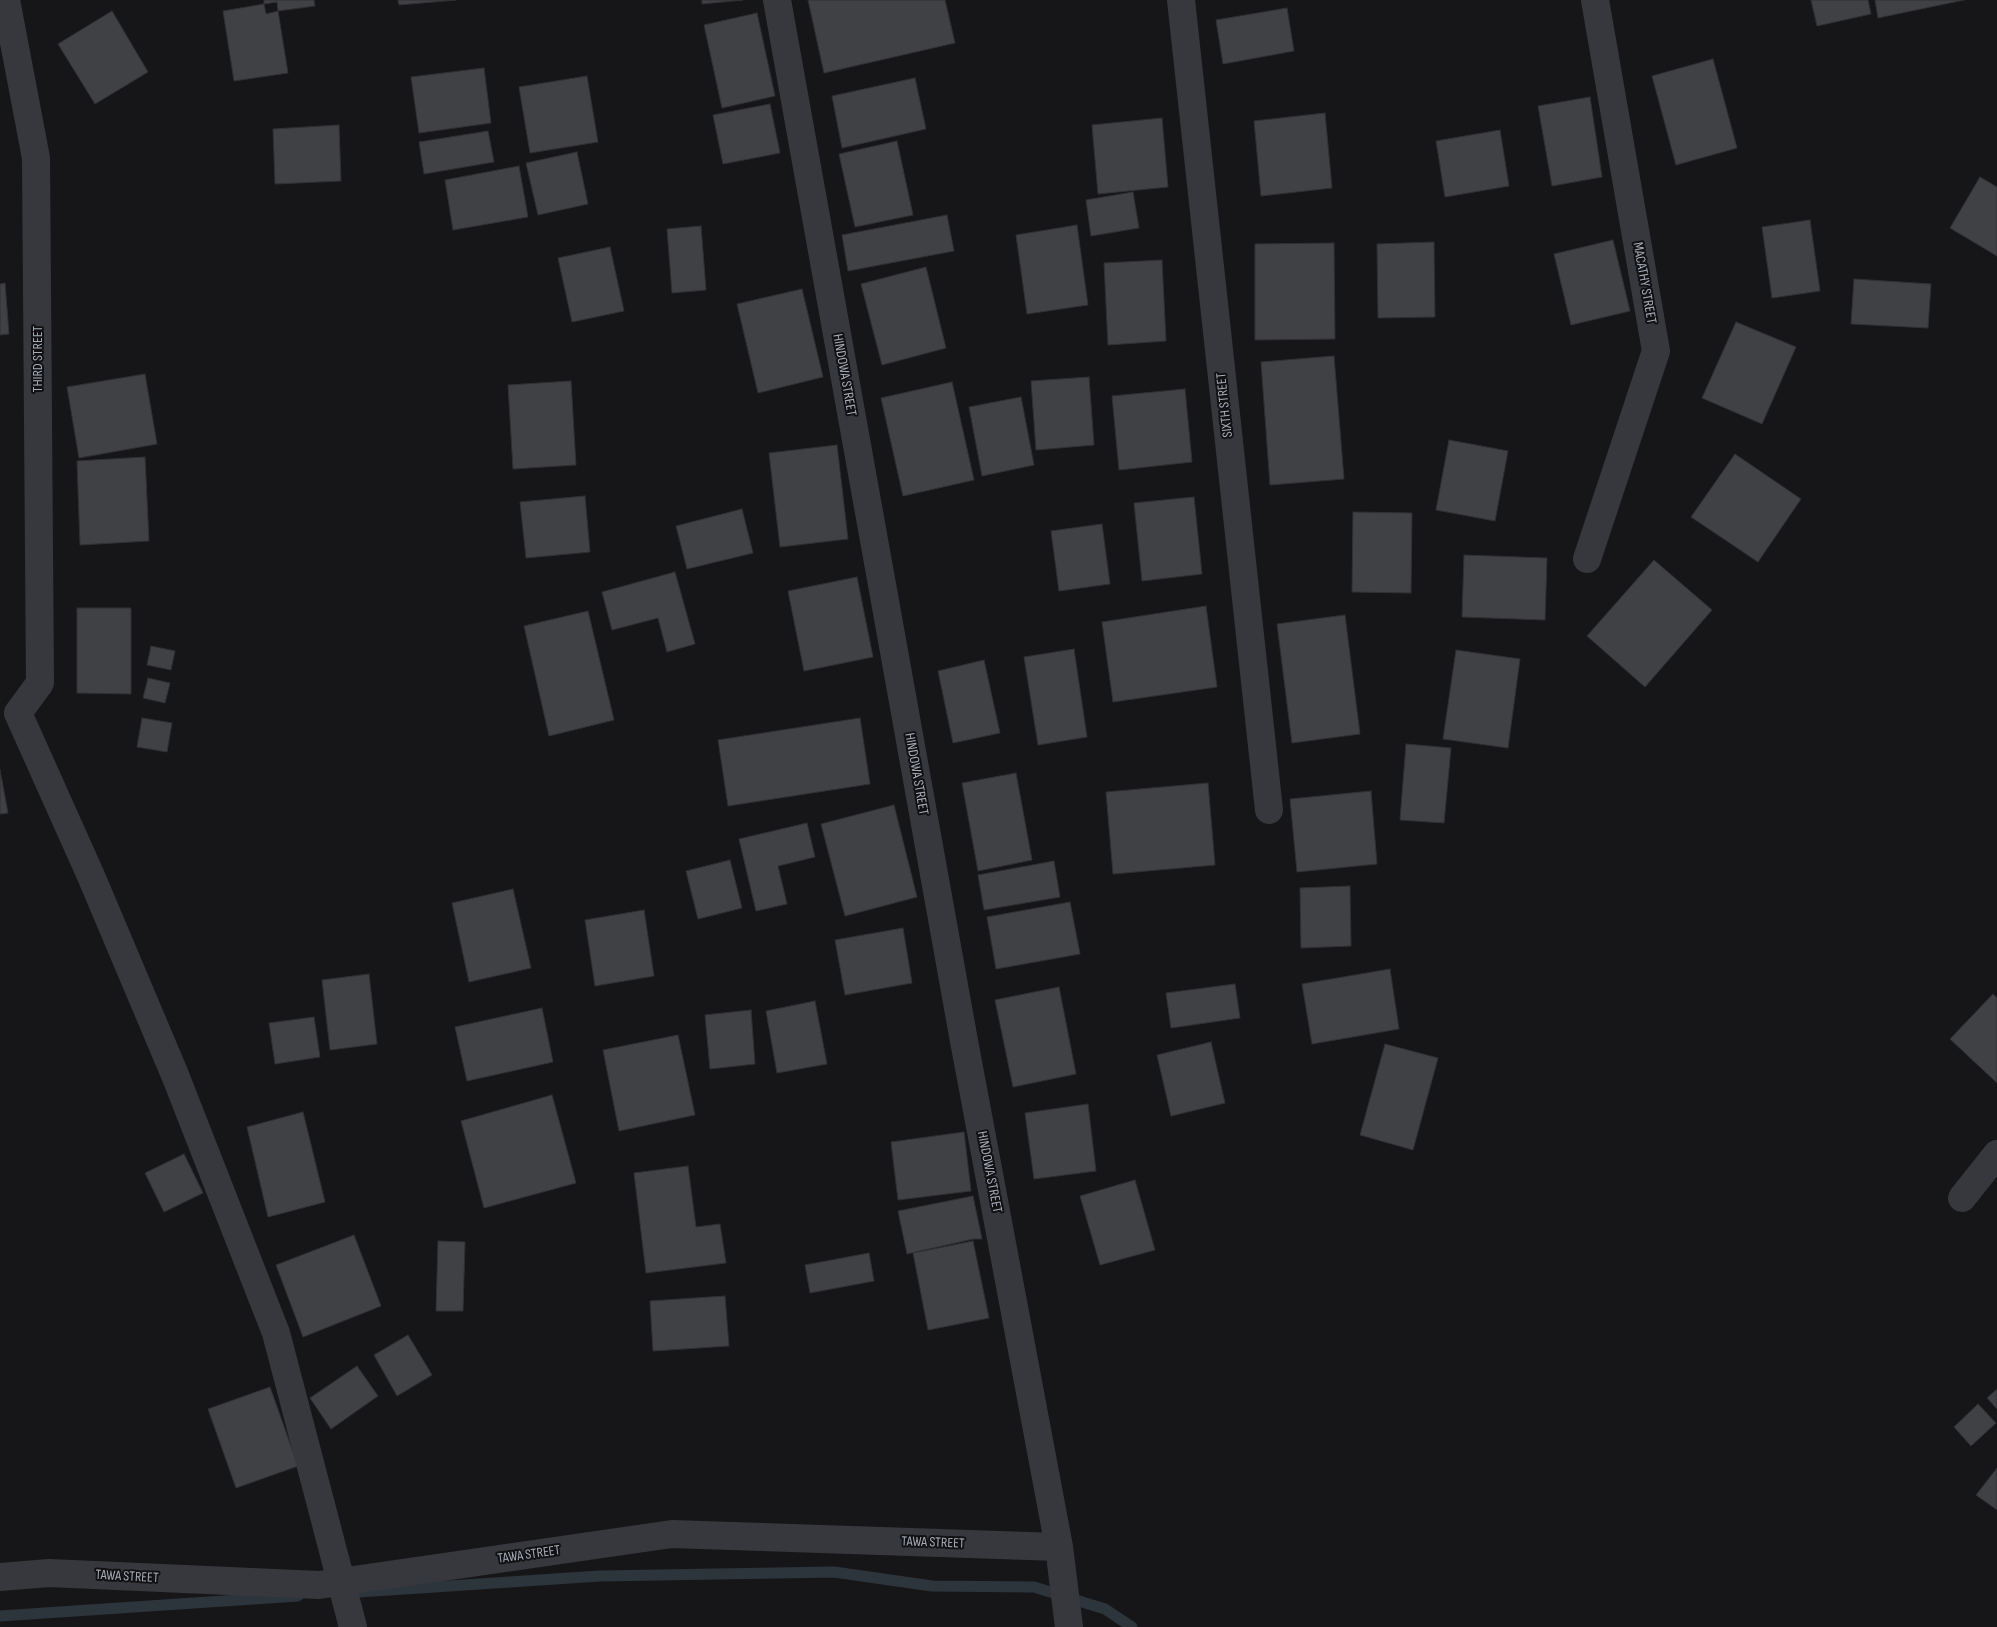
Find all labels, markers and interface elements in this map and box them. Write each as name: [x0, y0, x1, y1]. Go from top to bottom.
street label: MACATHY STREET: [1629, 241, 1659, 325]
street label: THIRD STREET: [30, 326, 46, 392]
street label: HINDOWA STREET: [829, 333, 859, 417]
street label: SIXTH STREET: [1213, 372, 1237, 438]
street label: HINDOWA STREET: [901, 732, 931, 816]
street label: HINDOWA STREET: [973, 1130, 1005, 1214]
street label: TAWA STREET: [901, 1534, 965, 1552]
street label: TAWA STREET: [497, 1542, 561, 1568]
street label: TAWA STREET: [95, 1567, 159, 1587]

